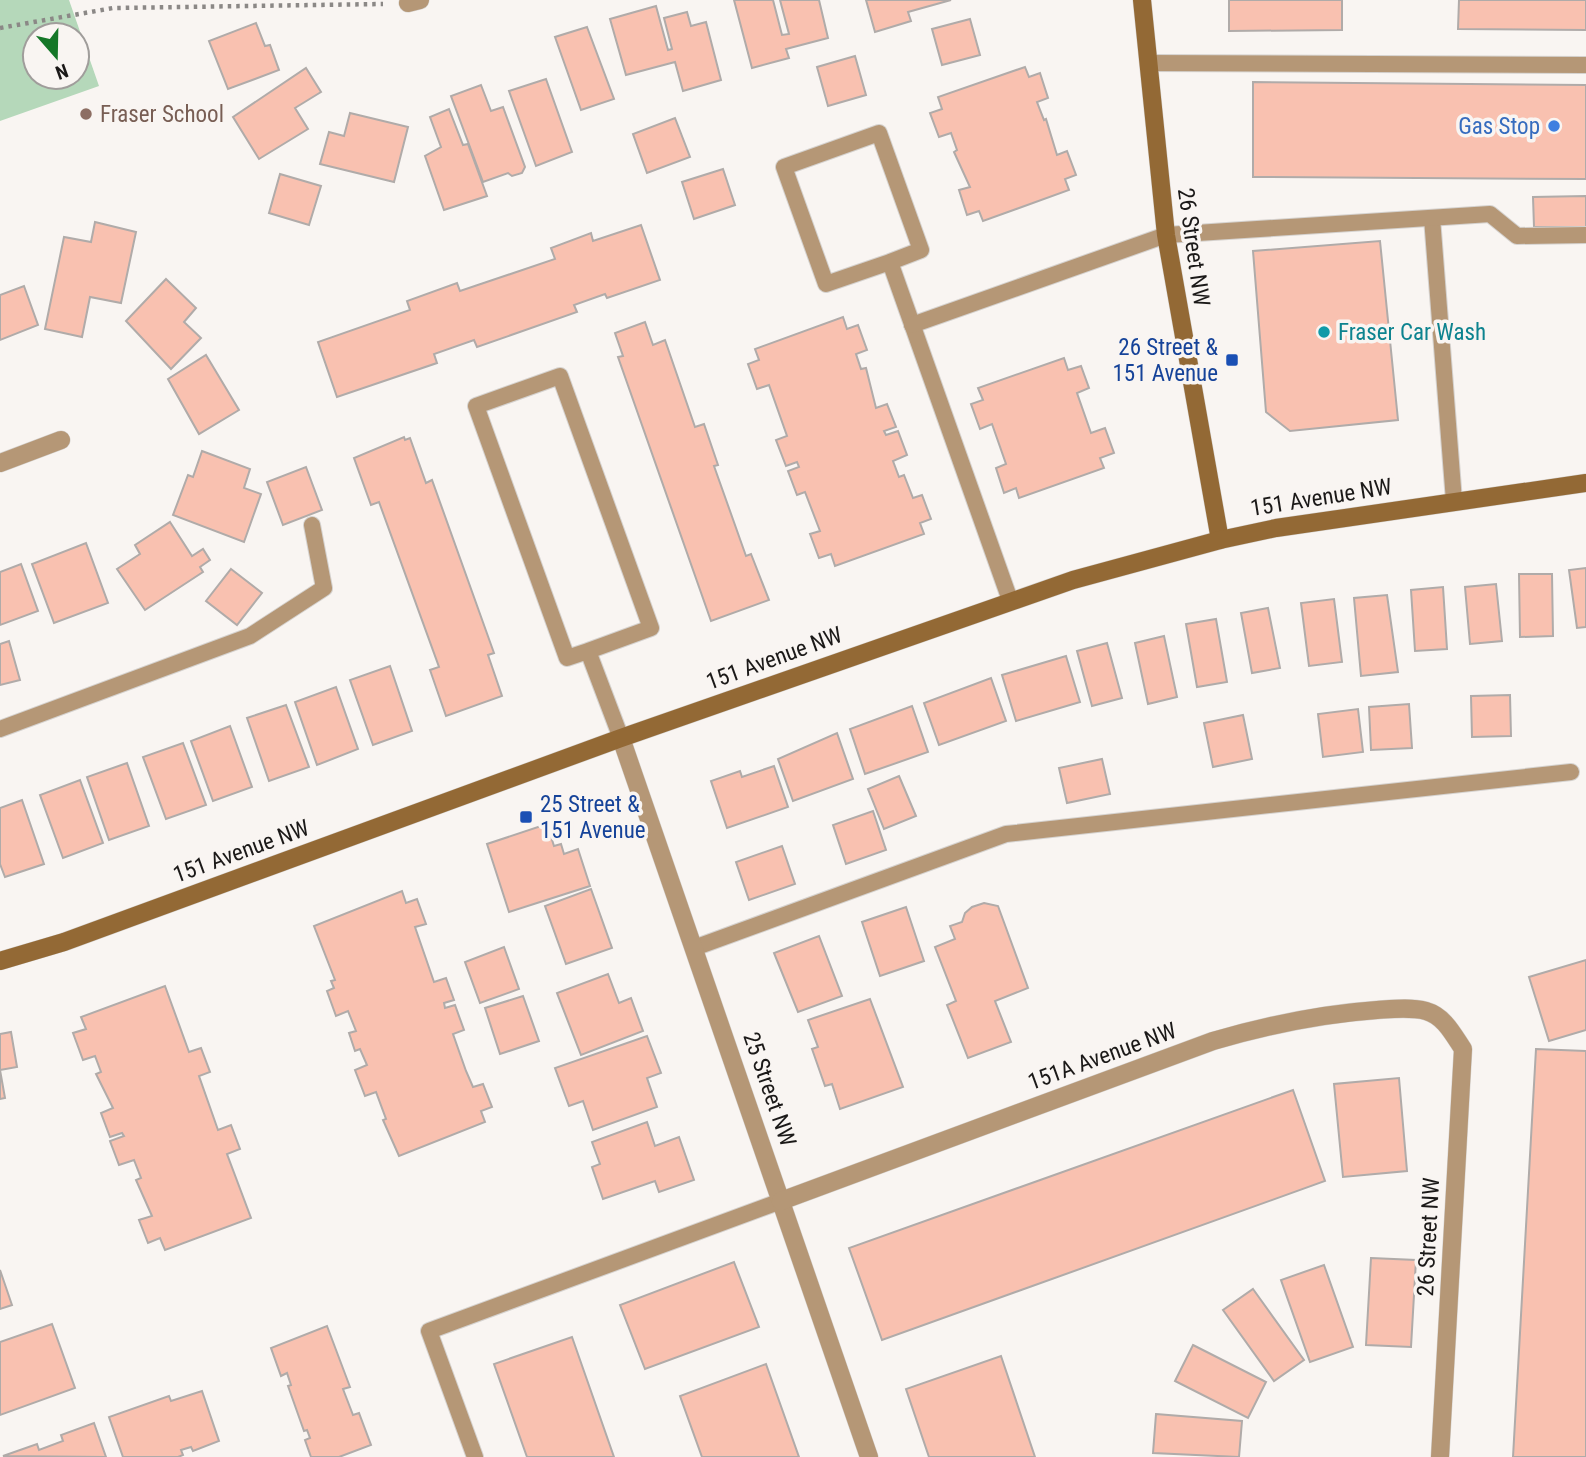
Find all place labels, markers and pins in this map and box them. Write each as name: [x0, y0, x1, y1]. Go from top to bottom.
place label: Fraser School: [100, 101, 224, 128]
marker: Fraser School: [78, 106, 94, 122]
place label: Gas Stop: [1458, 113, 1540, 140]
marker: Gas Stop: [1546, 118, 1562, 134]
place label: Fraser Car Wash: [1338, 319, 1486, 346]
marker: Fraser Car Wash: [1316, 324, 1332, 340]
place label: 26 Street & 151 Avenue: [1112, 334, 1218, 387]
marker: 26 Street & 151 Avenue: [1224, 352, 1240, 368]
place label: 25 Street & 151 Avenue: [540, 791, 646, 844]
marker: 25 Street & 151 Avenue: [518, 809, 534, 825]

